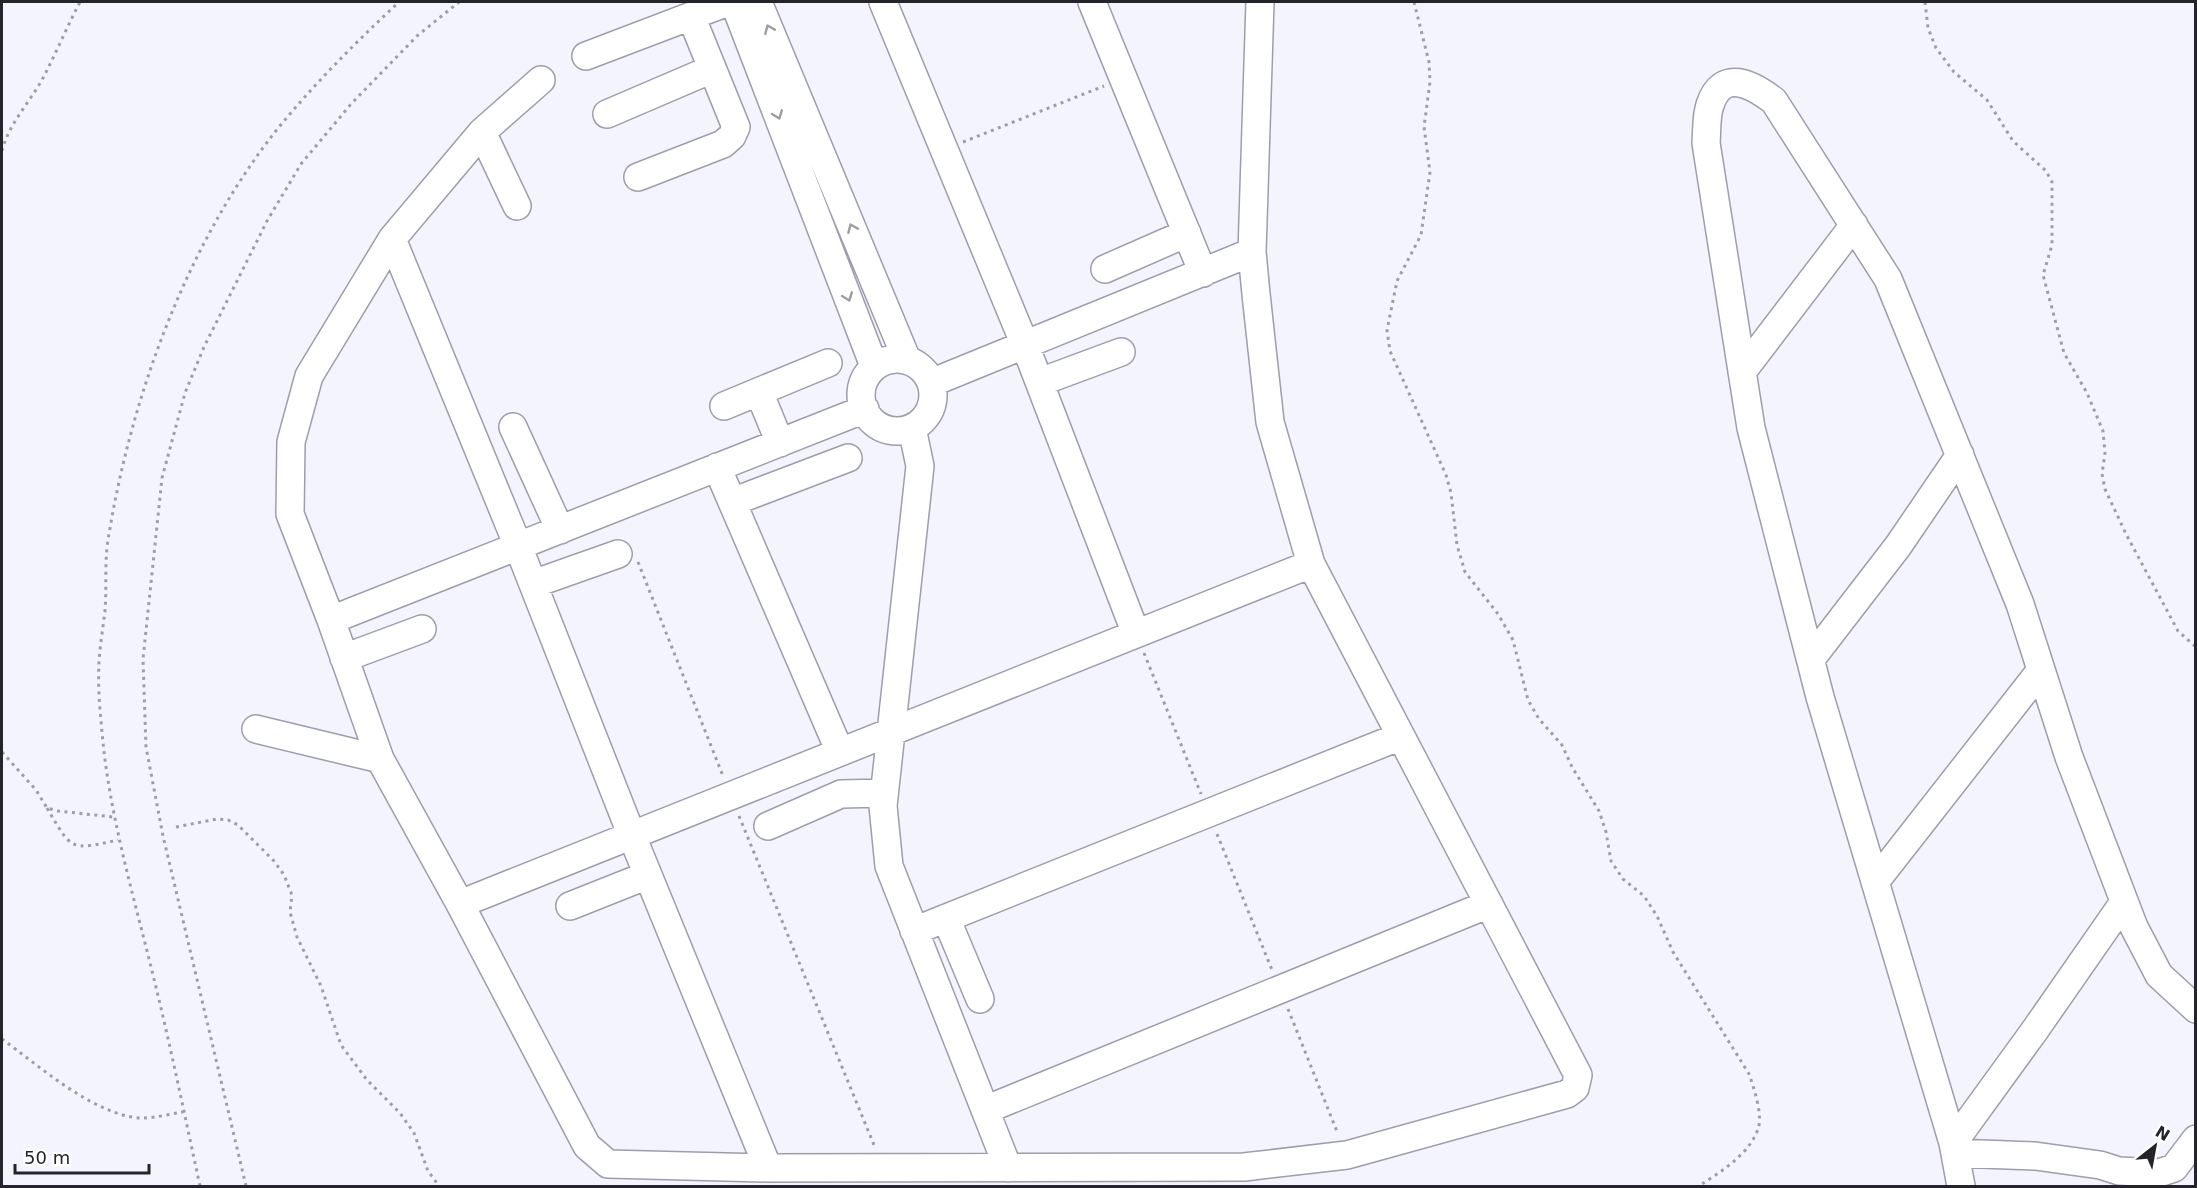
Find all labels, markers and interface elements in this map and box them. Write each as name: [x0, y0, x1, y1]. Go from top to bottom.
one-way arrow: [765, 24, 777, 35]
one-way arrow: [770, 109, 783, 120]
one-way arrow: [847, 223, 859, 234]
one-way arrow: [840, 291, 853, 302]
north arrow: [2125, 1116, 2185, 1176]
text: N: [2152, 1122, 2173, 1145]
scale bar: [15, 1137, 148, 1175]
text: 50 m: [24, 1147, 70, 1168]

